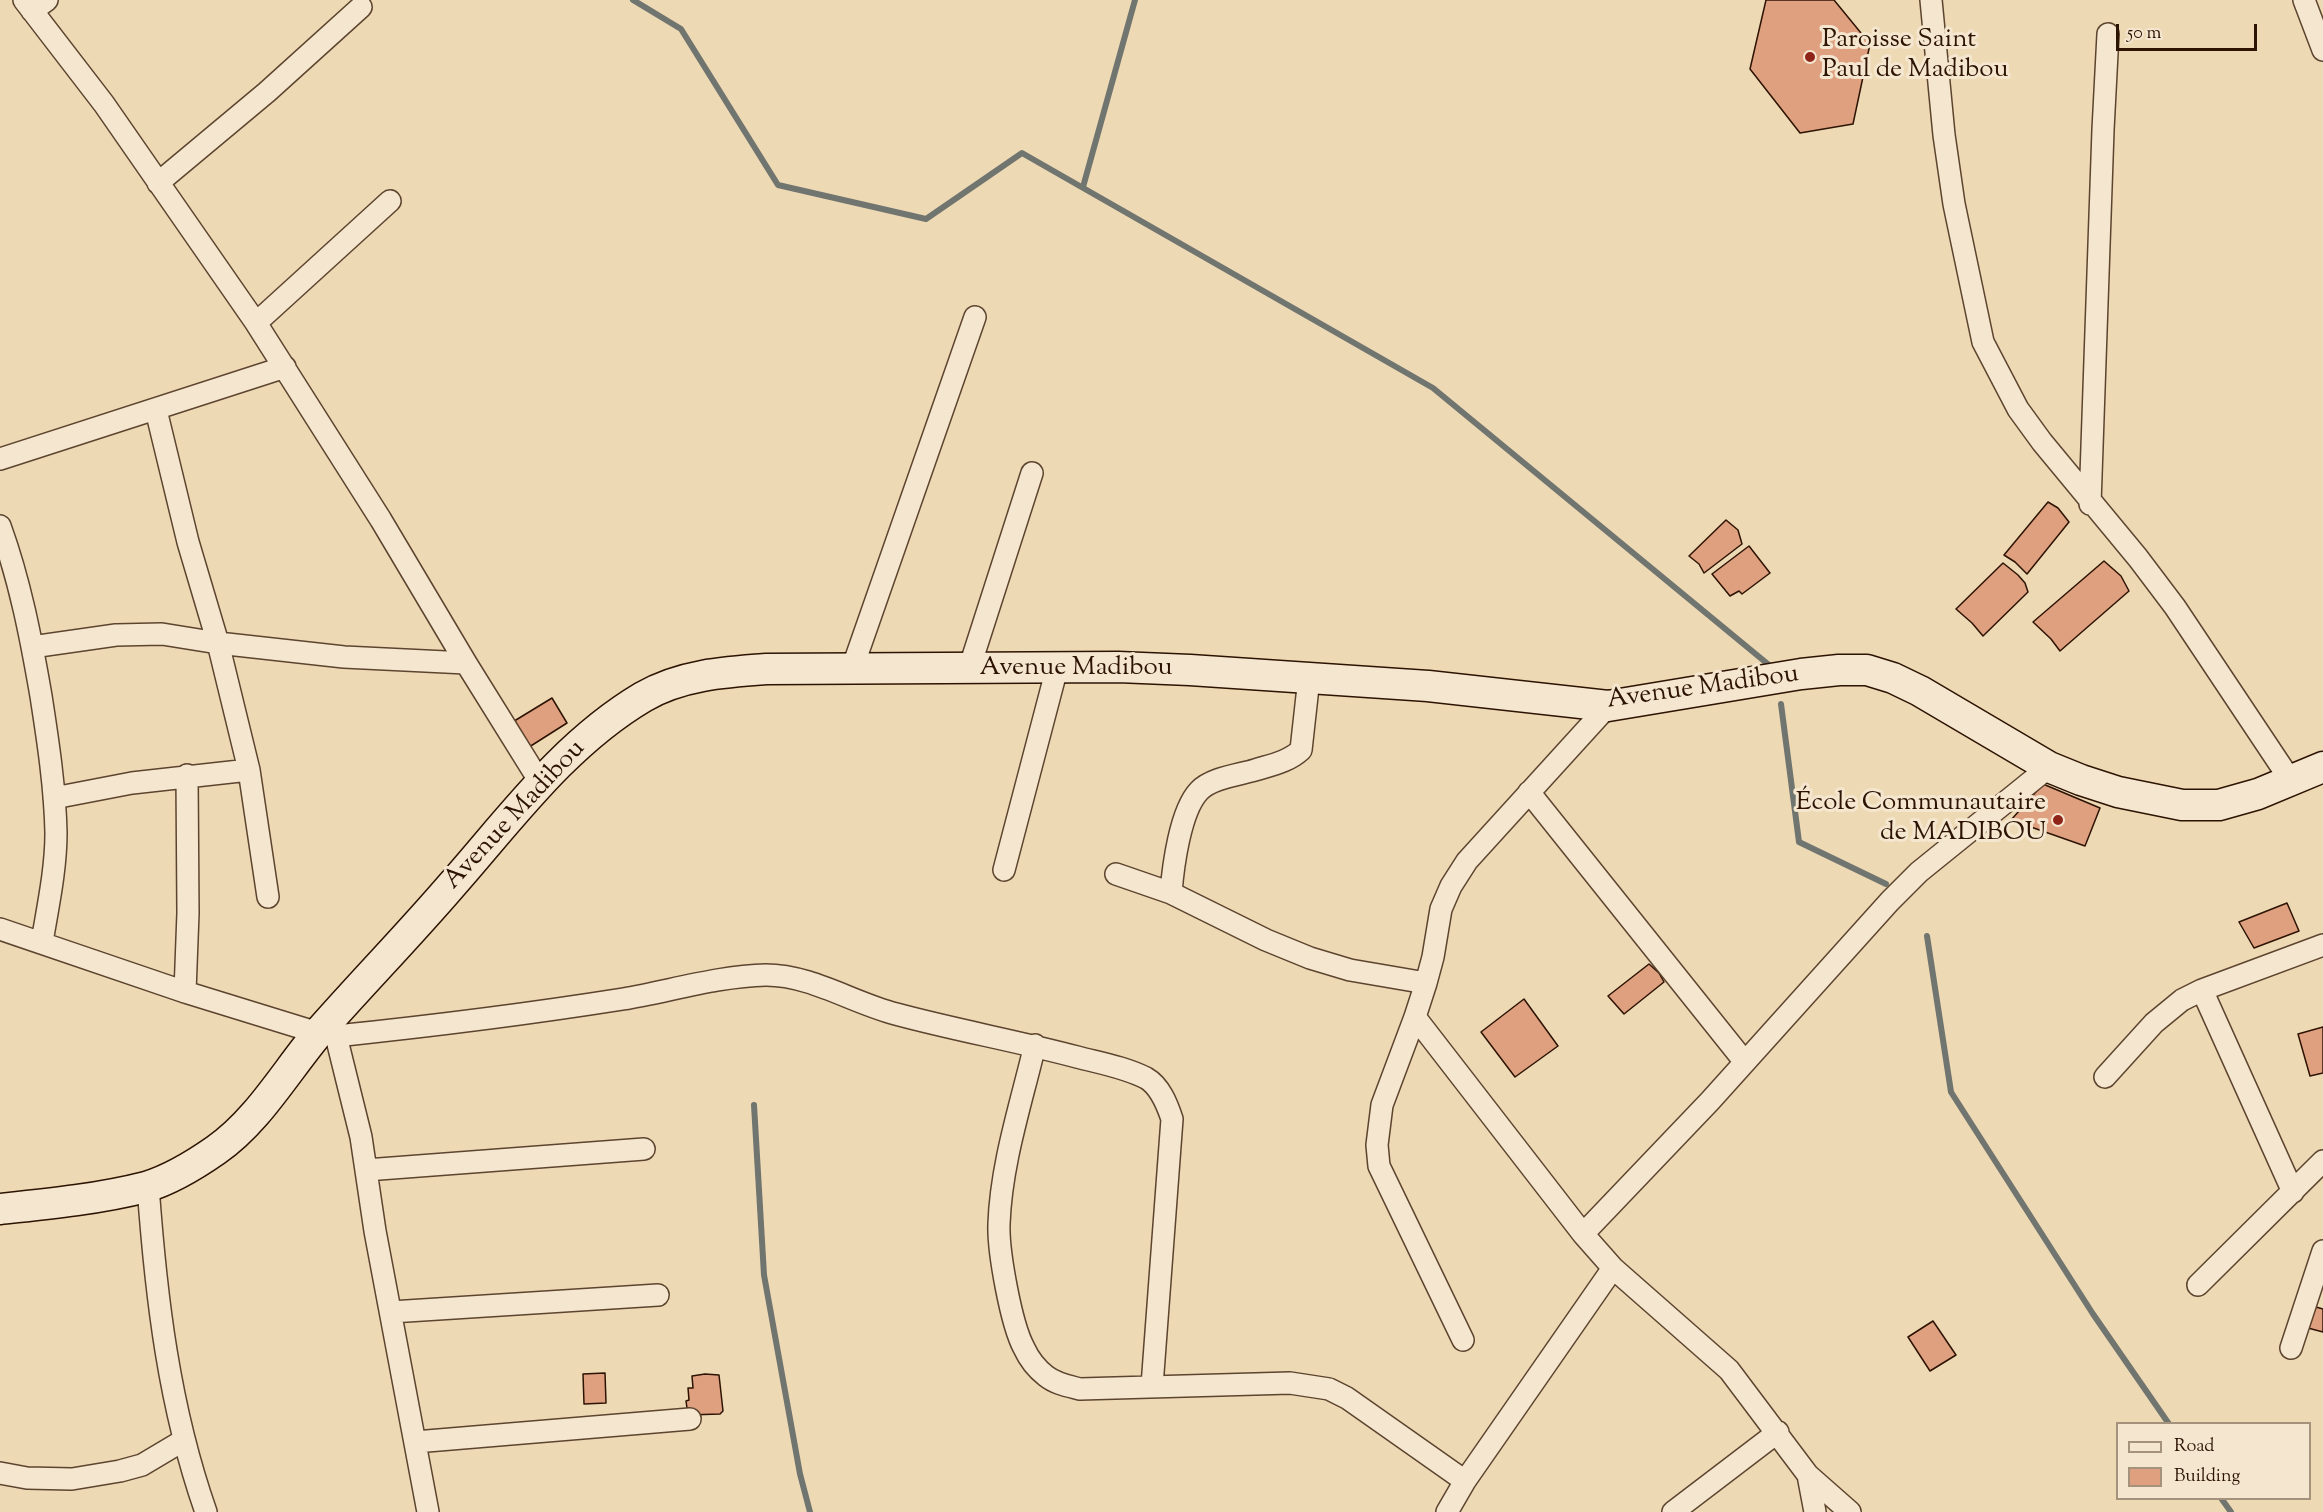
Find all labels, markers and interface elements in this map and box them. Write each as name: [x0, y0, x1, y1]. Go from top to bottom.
scale bar: [2119, 12, 2260, 50]
text: 50 m: [2127, 21, 2161, 47]
place label: Paroisse Saint Paul de Madibou: [1822, 26, 2009, 88]
marker: Paroisse Saint Paul de Madibou: [1803, 50, 1817, 64]
street label: Avenue Madibou: [979, 654, 1173, 686]
street label: Avenue Madibou: [1605, 660, 1801, 718]
street label: Avenue Madibou: [439, 735, 593, 897]
place label: École Communautaire de MADIBOU: [1796, 789, 2046, 850]
marker: École Communautaire de MADIBOU: [2051, 813, 2065, 827]
legend: [2116, 1422, 2311, 1500]
text: Road: [2174, 1434, 2214, 1460]
text: Building: [2174, 1464, 2240, 1490]

